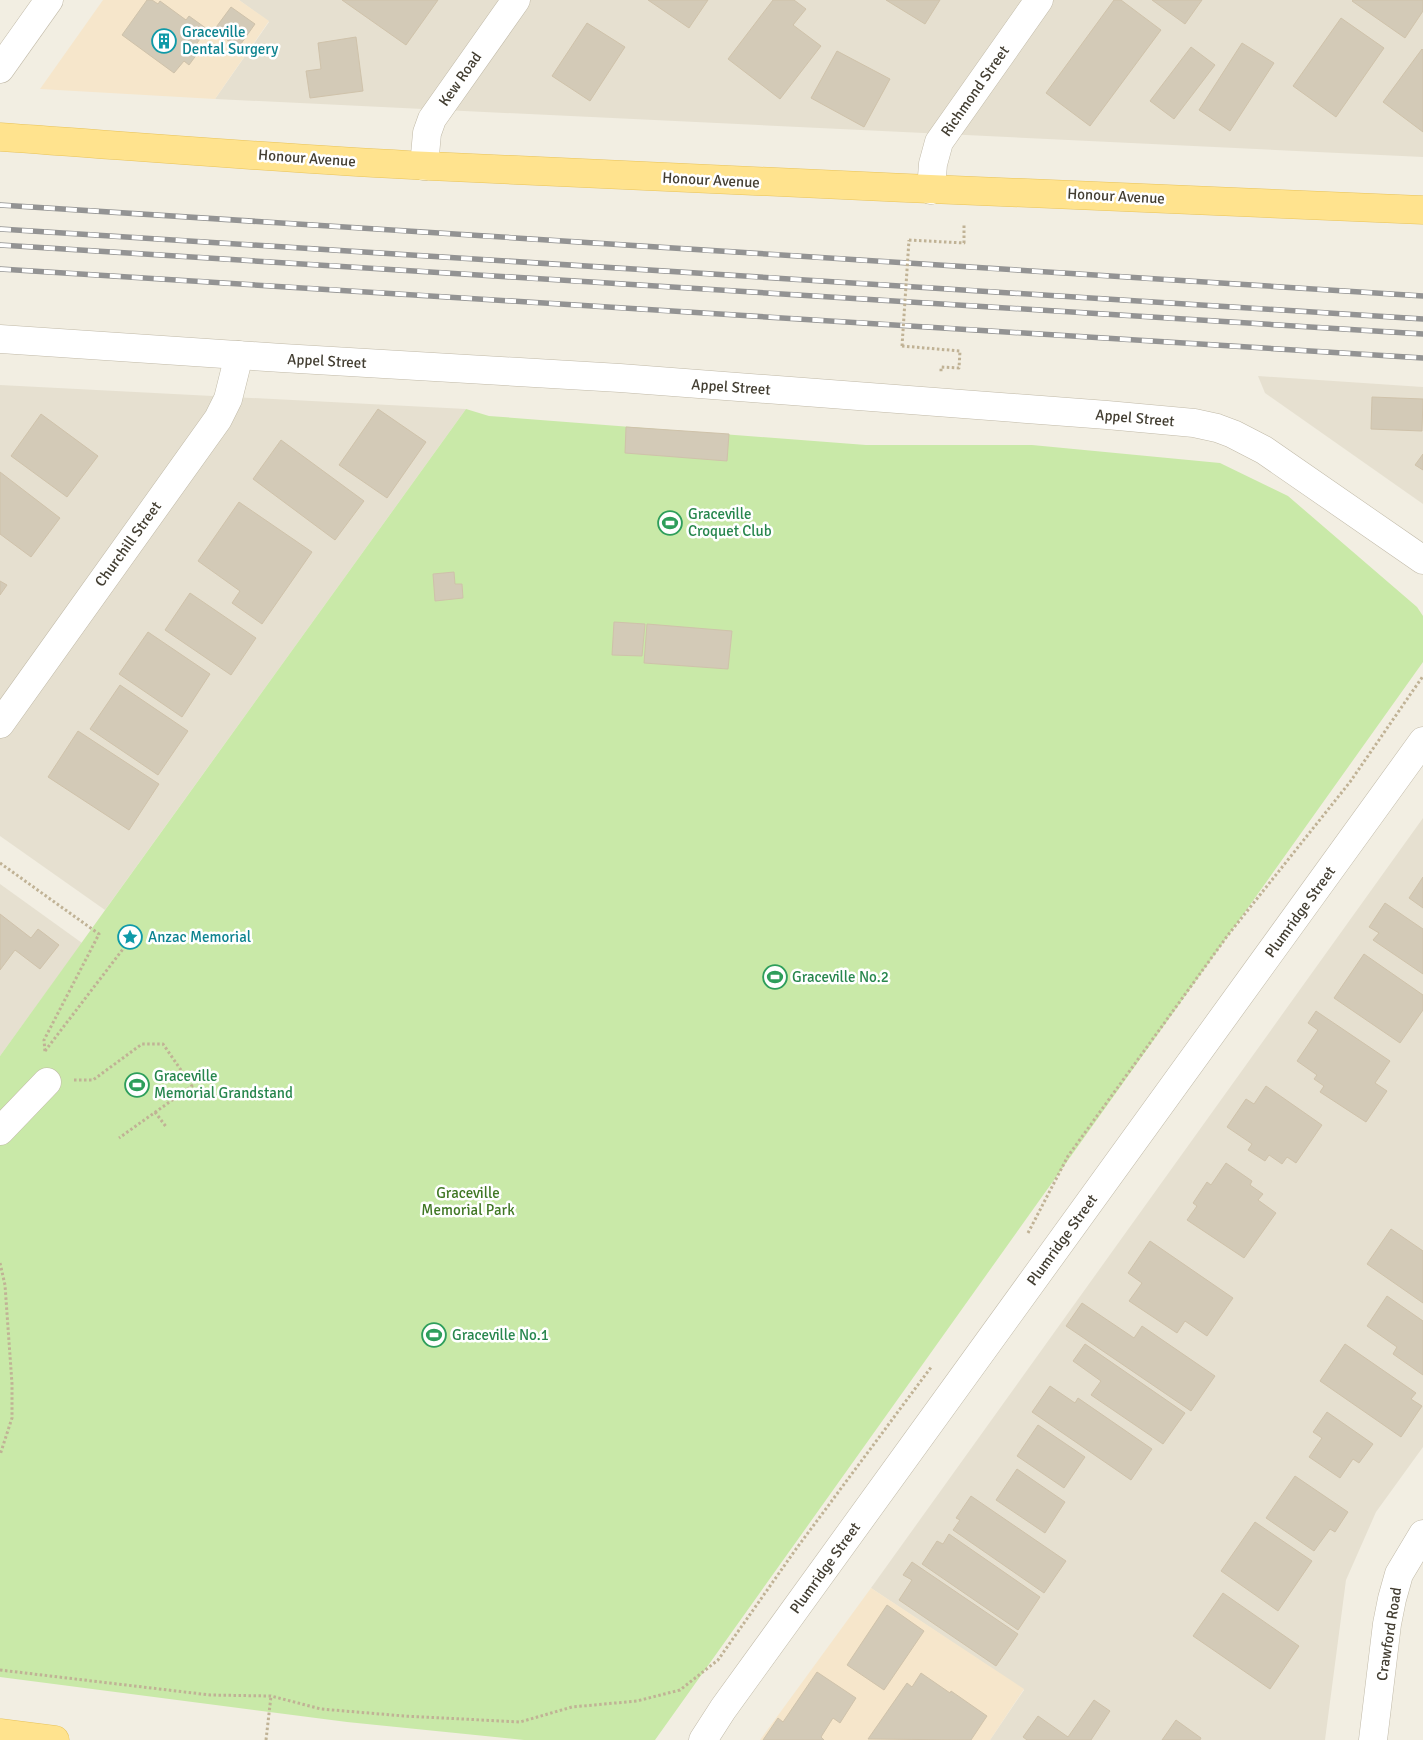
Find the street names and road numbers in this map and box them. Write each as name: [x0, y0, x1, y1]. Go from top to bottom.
street label: Richmond Street: [937, 42, 1013, 140]
street label: Kew Road: [435, 48, 485, 110]
street label: Honour Avenue: [258, 146, 356, 170]
street label: Honour Avenue: [662, 168, 760, 192]
street label: Honour Avenue: [1067, 184, 1165, 208]
street label: Appel Street: [287, 350, 367, 372]
street label: Appel Street: [691, 375, 771, 399]
street label: Appel Street: [1095, 406, 1175, 430]
street label: Churchill Street: [91, 498, 165, 590]
street label: Plumridge Street: [1261, 863, 1339, 961]
street label: Plumridge Street: [1023, 1191, 1101, 1289]
street label: Plumridge Street: [786, 1519, 864, 1617]
street label: Crawford Road: [1373, 1586, 1405, 1682]

